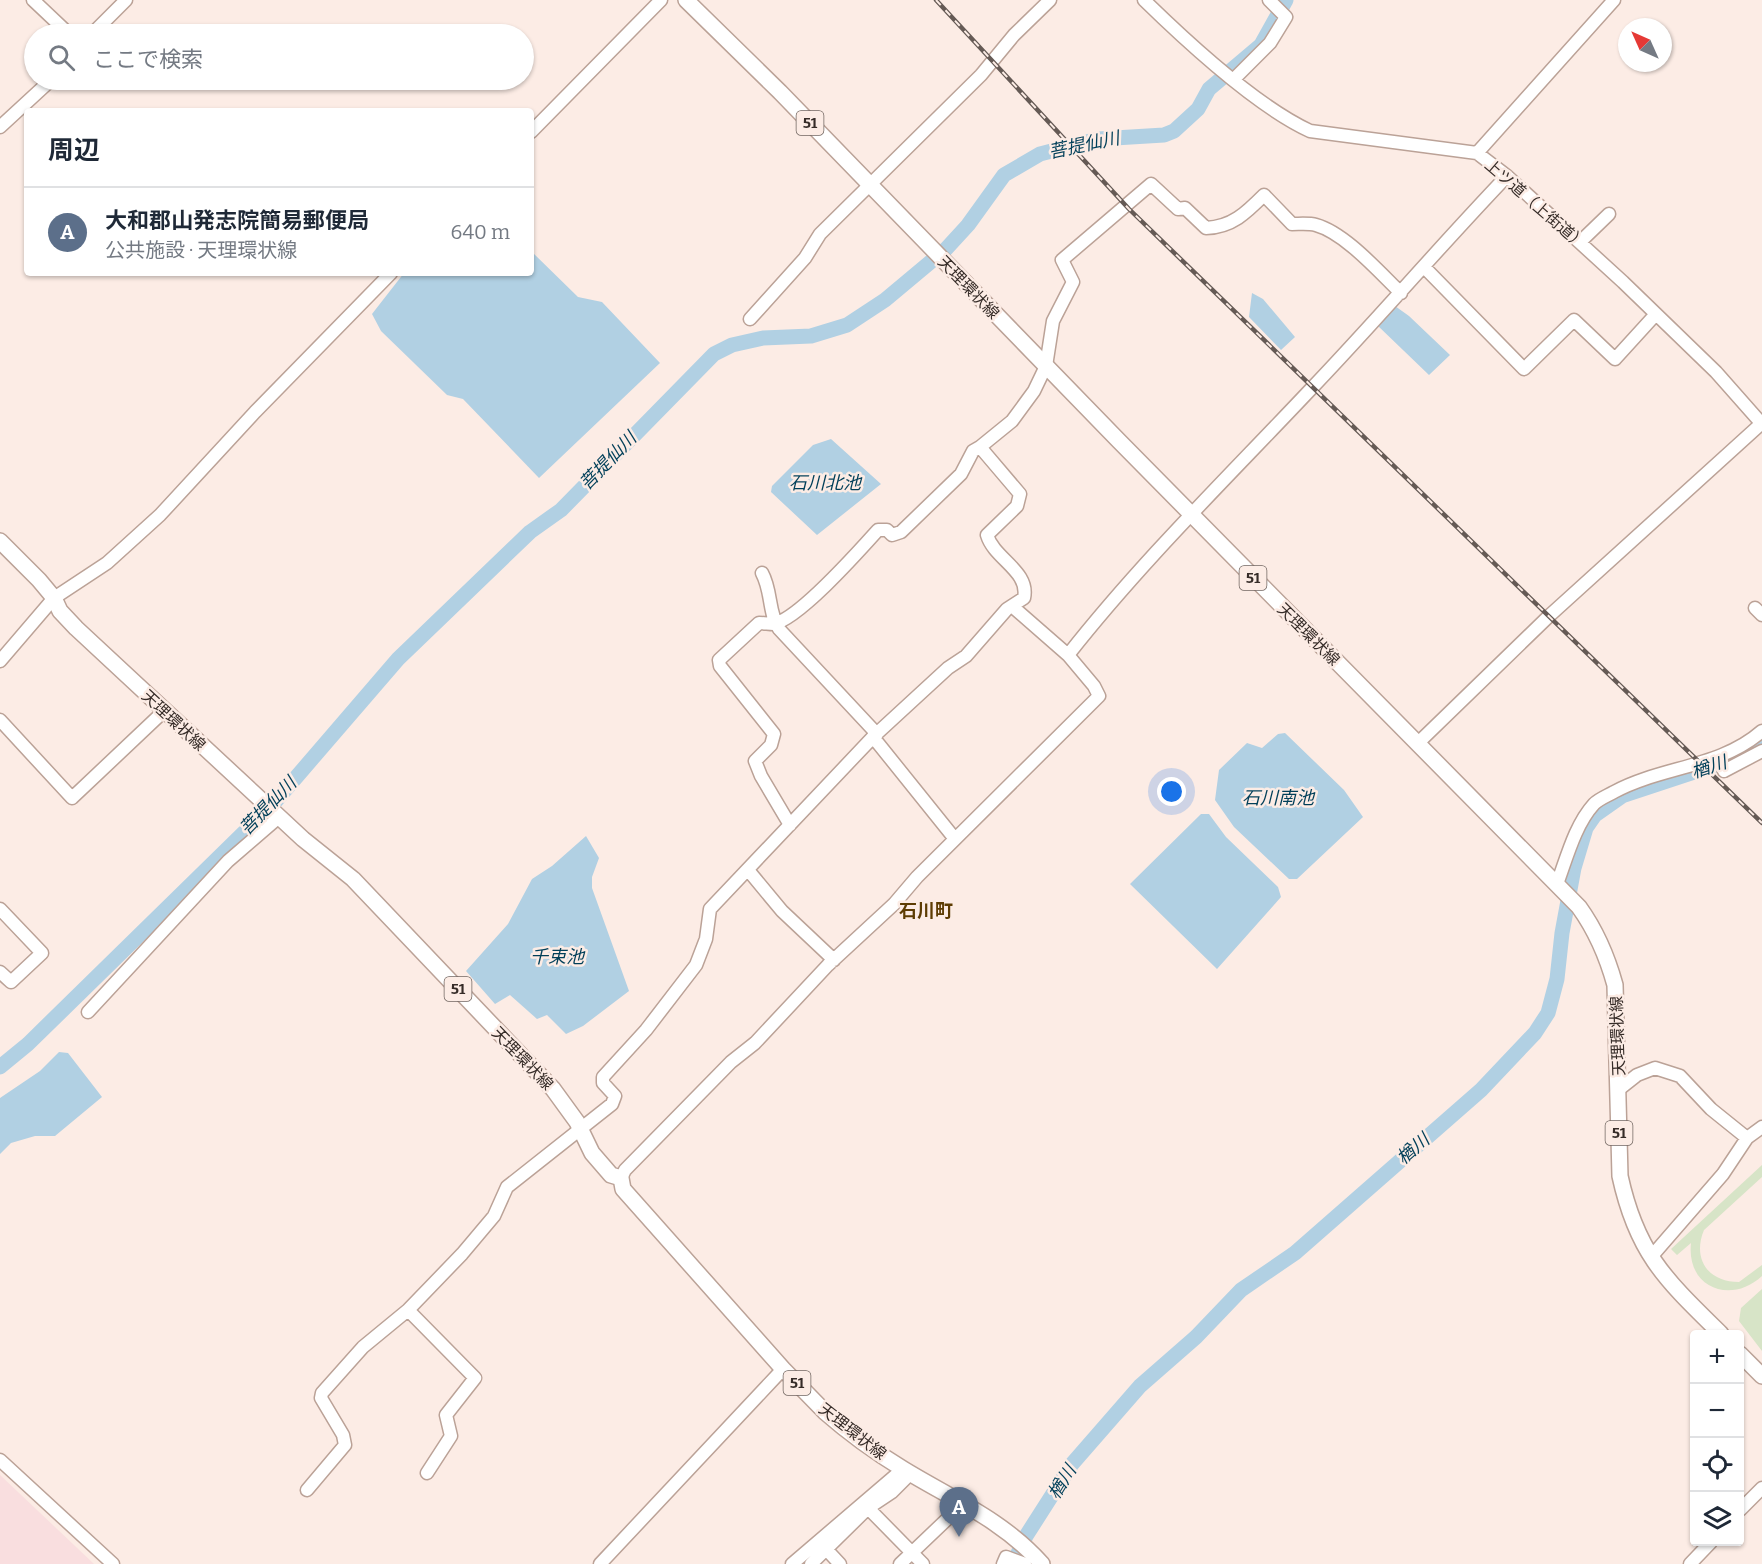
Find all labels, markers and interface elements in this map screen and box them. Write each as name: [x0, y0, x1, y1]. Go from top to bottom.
north arrow: [1618, 18, 1672, 72]
search box: [24, 24, 534, 90]
icon: search: [45, 41, 78, 74]
text: ここで検索: [93, 46, 203, 73]
road number: 51: [796, 111, 824, 135]
water label: 菩提仙川: [1046, 126, 1123, 163]
text: 周辺: [48, 135, 100, 166]
street label: 上ツ道（上街道）: [1481, 155, 1590, 254]
text: 大和郡山発志院簡易郵便局: [105, 207, 369, 234]
text: A: [60, 220, 75, 244]
text: 640 m: [451, 220, 510, 244]
text: 公共施設 · 天理環状線: [105, 238, 297, 262]
street label: 天理環状線: [934, 252, 1003, 323]
water label: 菩提仙川: [575, 426, 642, 495]
water label: 石川北池: [789, 472, 863, 494]
road number: 51: [1240, 566, 1266, 590]
street label: 天理環状線: [1274, 599, 1344, 669]
street label: 天理環状線: [138, 686, 209, 755]
water label: 楢川: [1688, 750, 1731, 783]
water label: 菩提仙川: [235, 771, 302, 840]
your location: [1157, 777, 1186, 806]
water label: 石川南池: [1242, 787, 1316, 809]
district label: 石川町: [899, 900, 953, 922]
water label: 千束池: [530, 946, 586, 968]
road number: 51: [444, 977, 472, 1001]
street label: 天理環状線: [1607, 996, 1628, 1076]
street label: 天理環状線: [488, 1023, 557, 1094]
road number: 51: [1606, 1121, 1632, 1145]
water label: 楢川: [1392, 1128, 1435, 1169]
map controls: [1690, 1330, 1744, 1546]
button: +: [1690, 1330, 1744, 1384]
road number: 51: [784, 1371, 810, 1395]
button: −: [1690, 1384, 1744, 1438]
street label: 天理環状線: [815, 1399, 890, 1464]
button: locate: [1690, 1438, 1744, 1492]
water label: 楢川: [1043, 1459, 1082, 1503]
pin: A: [940, 1488, 978, 1537]
button: layers: [1690, 1492, 1744, 1546]

